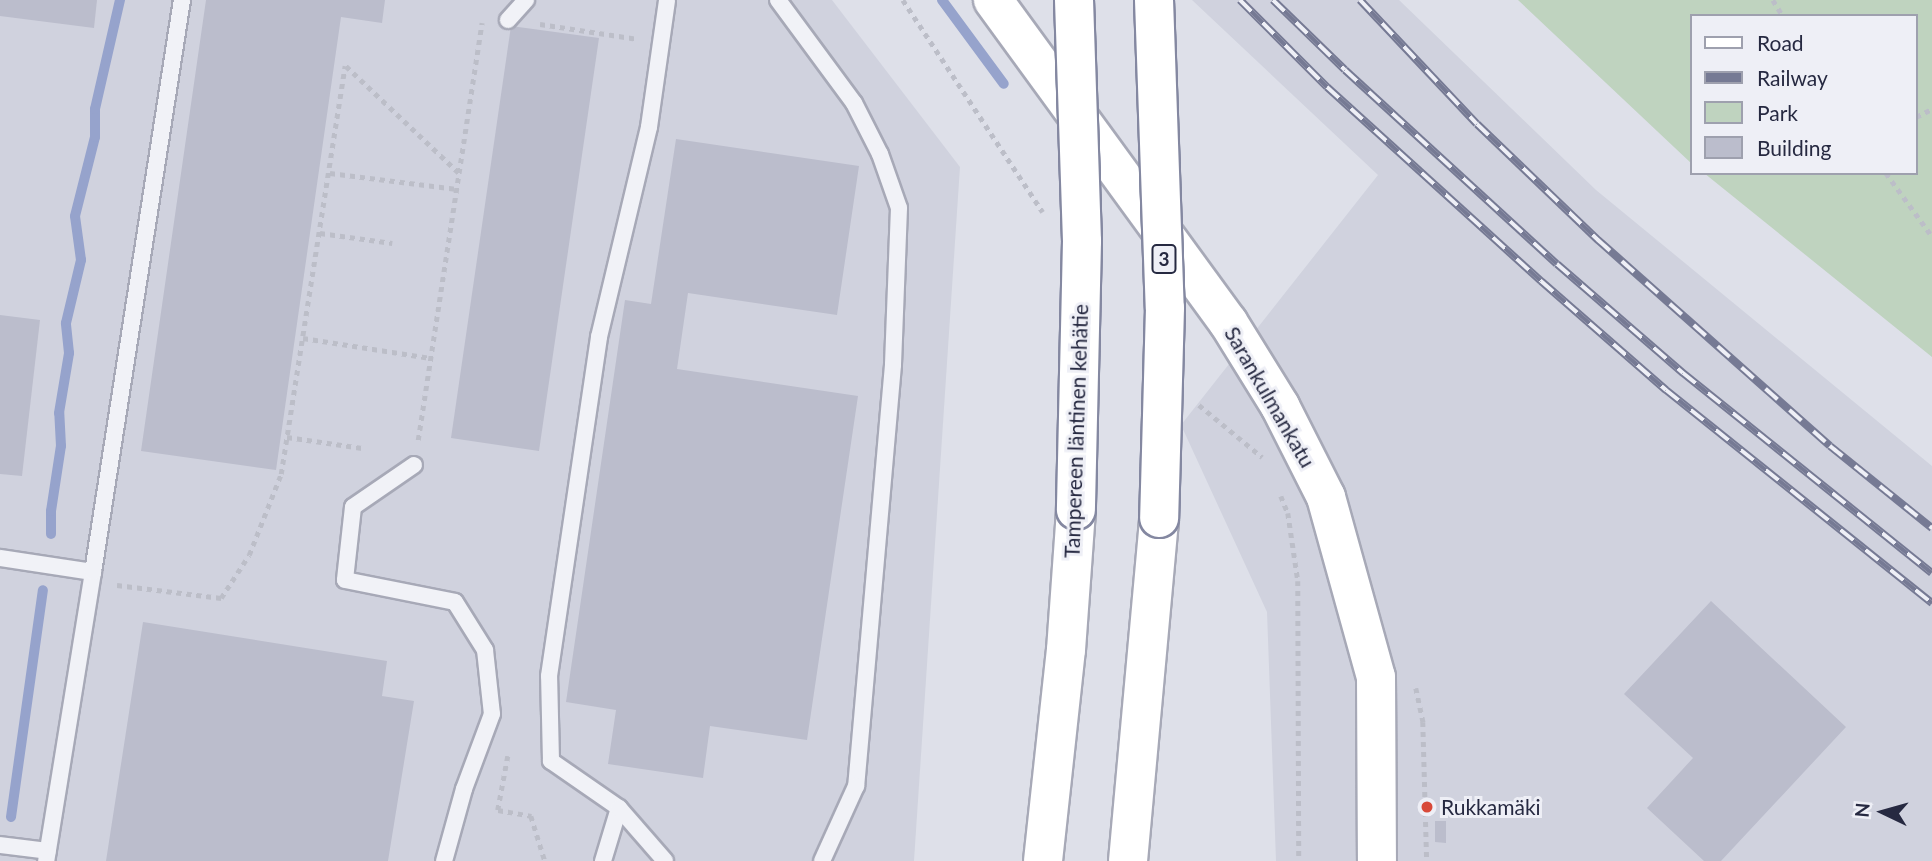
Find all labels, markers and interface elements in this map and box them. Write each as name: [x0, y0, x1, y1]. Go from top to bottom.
legend: [1690, 14, 1918, 175]
text: Road: [1757, 30, 1804, 55]
text: Railway: [1757, 65, 1828, 90]
text: Park: [1757, 100, 1798, 125]
text: Building: [1757, 135, 1832, 160]
road number: 3: [1150, 244, 1178, 274]
street label: Tampereen läntinen kehätie: [1059, 304, 1093, 558]
street label: Sarankulmankatu: [1220, 322, 1320, 472]
north arrow: [1848, 777, 1918, 847]
place label: Rukkamäki: [1441, 794, 1541, 820]
marker: Rukkamäki: [1419, 799, 1435, 815]
text: N: [1849, 802, 1874, 818]

